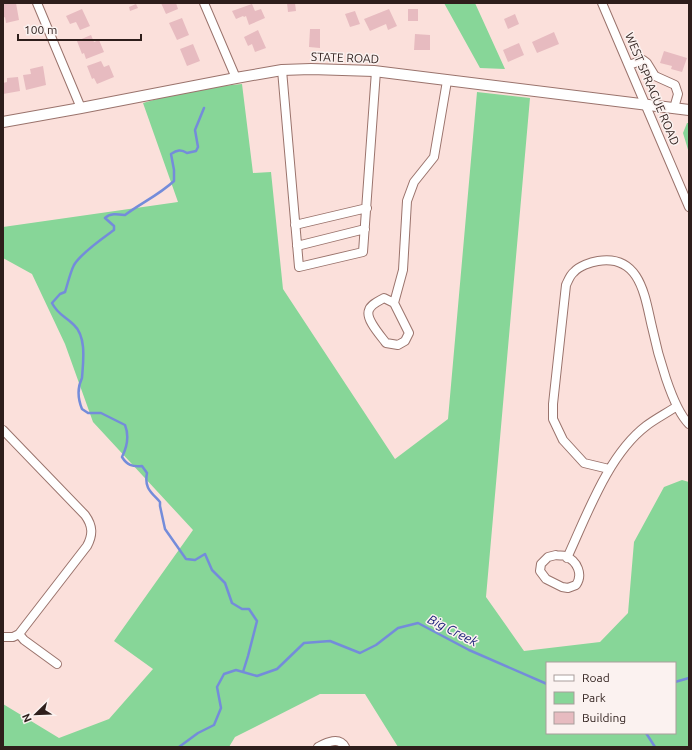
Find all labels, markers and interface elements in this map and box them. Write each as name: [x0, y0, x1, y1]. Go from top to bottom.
scale bar: [18, 16, 141, 42]
text: 100 m: [24, 23, 57, 36]
street label: WEST SPRAGUE ROAD: [623, 31, 682, 147]
street label: STATE ROAD: [311, 50, 379, 65]
water label: Big Creek: [426, 611, 481, 649]
legend: [546, 662, 676, 734]
text: Road: [582, 671, 610, 684]
text: Park: [582, 691, 606, 704]
north arrow: [16, 694, 56, 734]
text: Building: [582, 711, 626, 724]
text: N: [20, 712, 34, 724]

